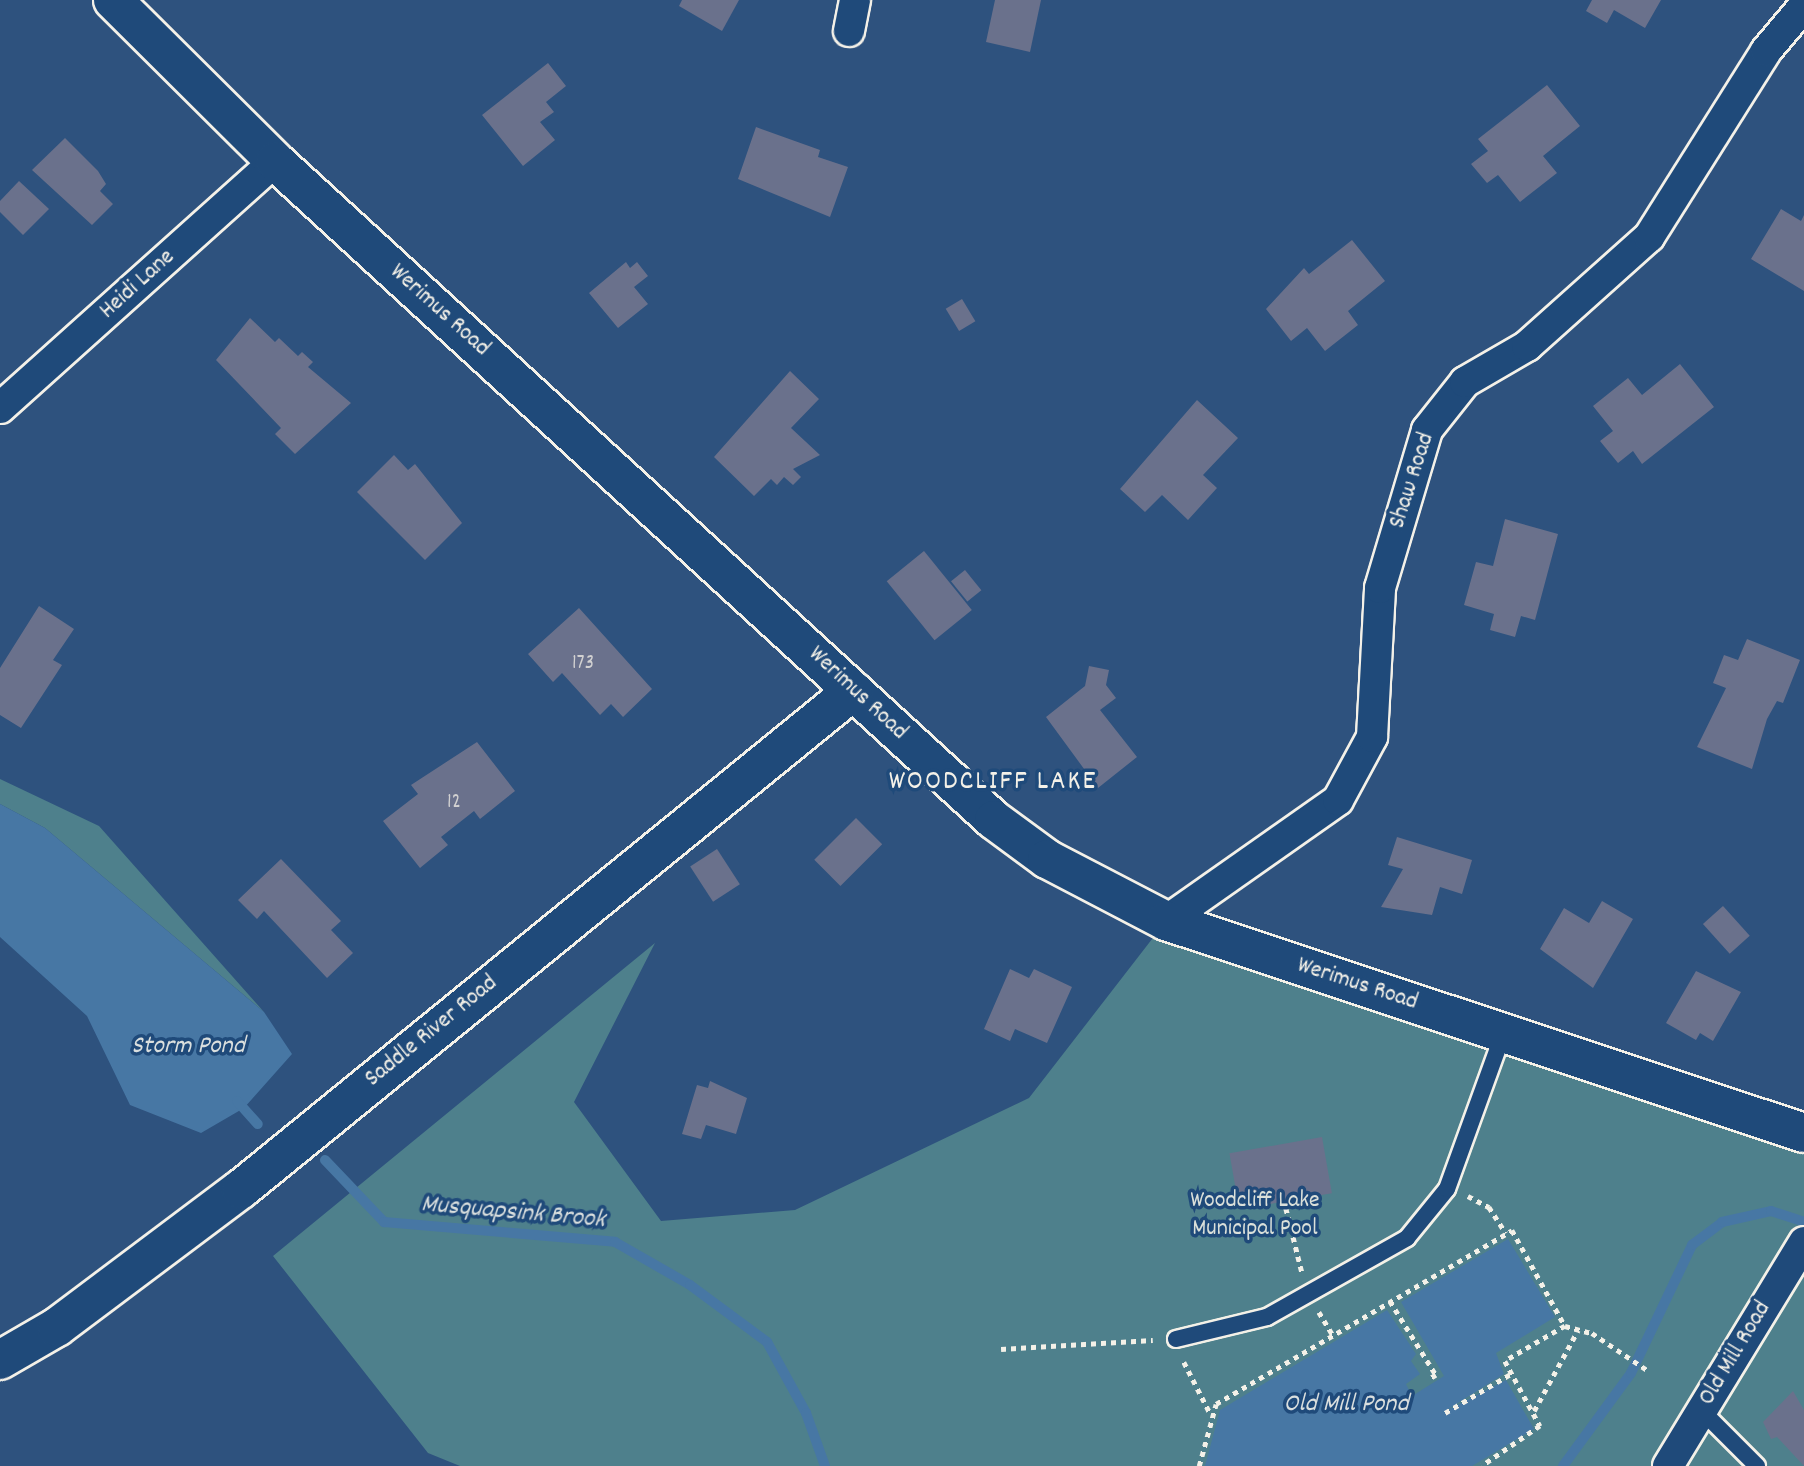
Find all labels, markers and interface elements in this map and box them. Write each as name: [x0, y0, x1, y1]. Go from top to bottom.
street label: Heidi Lane: [95, 244, 181, 326]
street label: Werimus Road: [383, 258, 495, 364]
street label: Shaw Road: [1384, 430, 1442, 532]
street label: Werimus Road: [801, 641, 913, 747]
house number: 173: [572, 651, 594, 677]
district label: WOODCLIFF LAKE: [891, 766, 1095, 800]
house number: 12: [447, 790, 461, 816]
street label: Werimus Road: [1293, 952, 1421, 1018]
street label: Saddle River Road: [360, 970, 504, 1094]
water label: Storm Pond: [131, 1031, 245, 1063]
park label: Woodcliff Lake Municipal Pool: [1190, 1188, 1320, 1244]
water label: Musquapsink Brook: [420, 1189, 606, 1237]
street label: Old Mill Road: [1694, 1297, 1778, 1411]
water label: Old Mill Pond: [1283, 1389, 1409, 1421]

